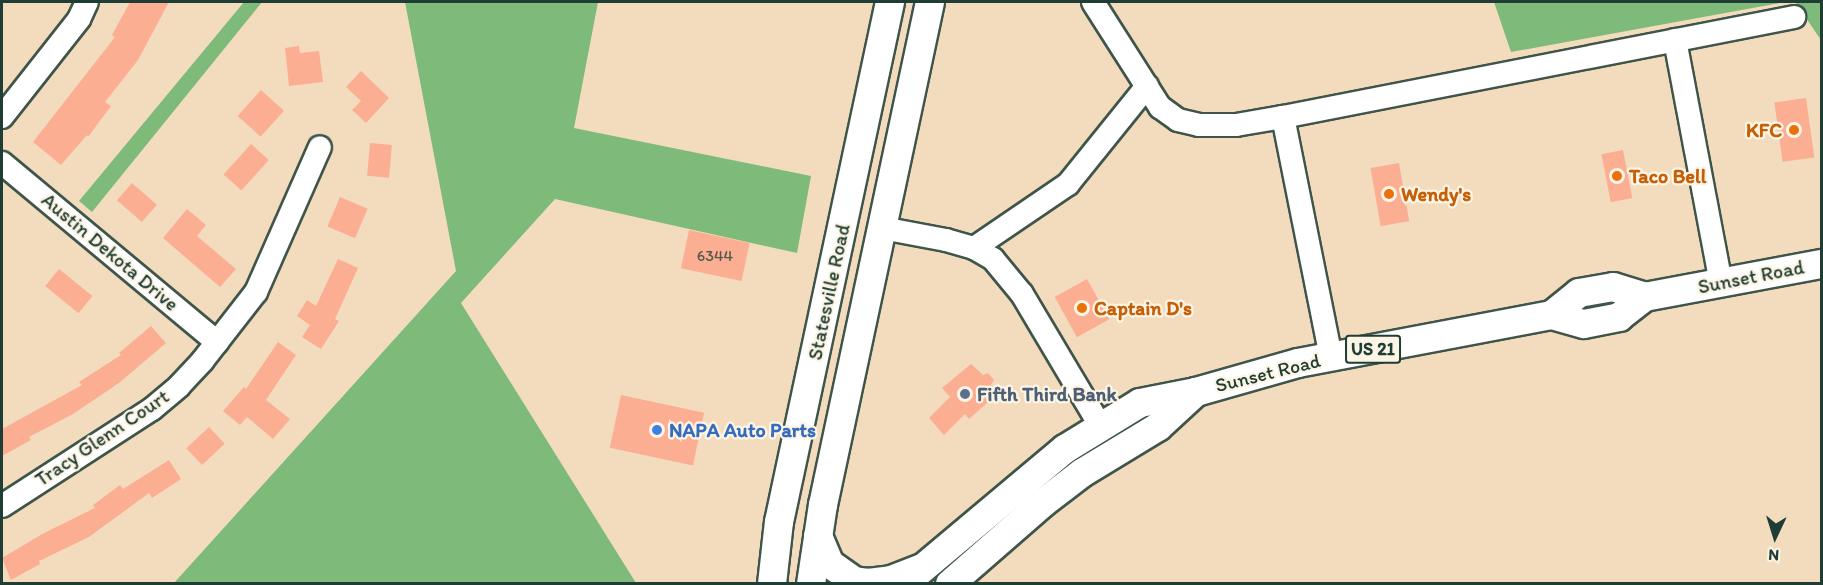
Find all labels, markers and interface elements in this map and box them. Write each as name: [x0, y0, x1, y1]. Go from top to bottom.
place label: KFC: [1746, 118, 1782, 142]
marker: KFC: [1787, 123, 1801, 137]
place label: Taco Bell: [1629, 164, 1706, 188]
marker: Taco Bell: [1610, 169, 1624, 183]
place label: Wendy's: [1401, 182, 1471, 206]
marker: Wendy's: [1382, 187, 1396, 201]
street label: Austin Dekota Drive: [37, 188, 183, 316]
street label: Statesville Road: [803, 222, 855, 362]
house number: 6344: [697, 246, 733, 266]
street label: Sunset Road: [1696, 255, 1806, 299]
place label: Captain D's: [1094, 296, 1192, 320]
marker: Captain D's: [1075, 301, 1089, 315]
road number: US 21: [1344, 334, 1402, 364]
street label: Sunset Road: [1213, 348, 1323, 398]
place label: Fifth Third Bank: [977, 382, 1117, 406]
street label: Tracy Glenn Court: [31, 384, 173, 492]
marker: Fifth Third Bank: [958, 387, 972, 401]
place label: NAPA Auto Parts: [669, 418, 815, 442]
marker: NAPA Auto Parts: [650, 423, 664, 437]
north arrow: [1745, 507, 1805, 567]
text: N: [1768, 546, 1780, 565]

